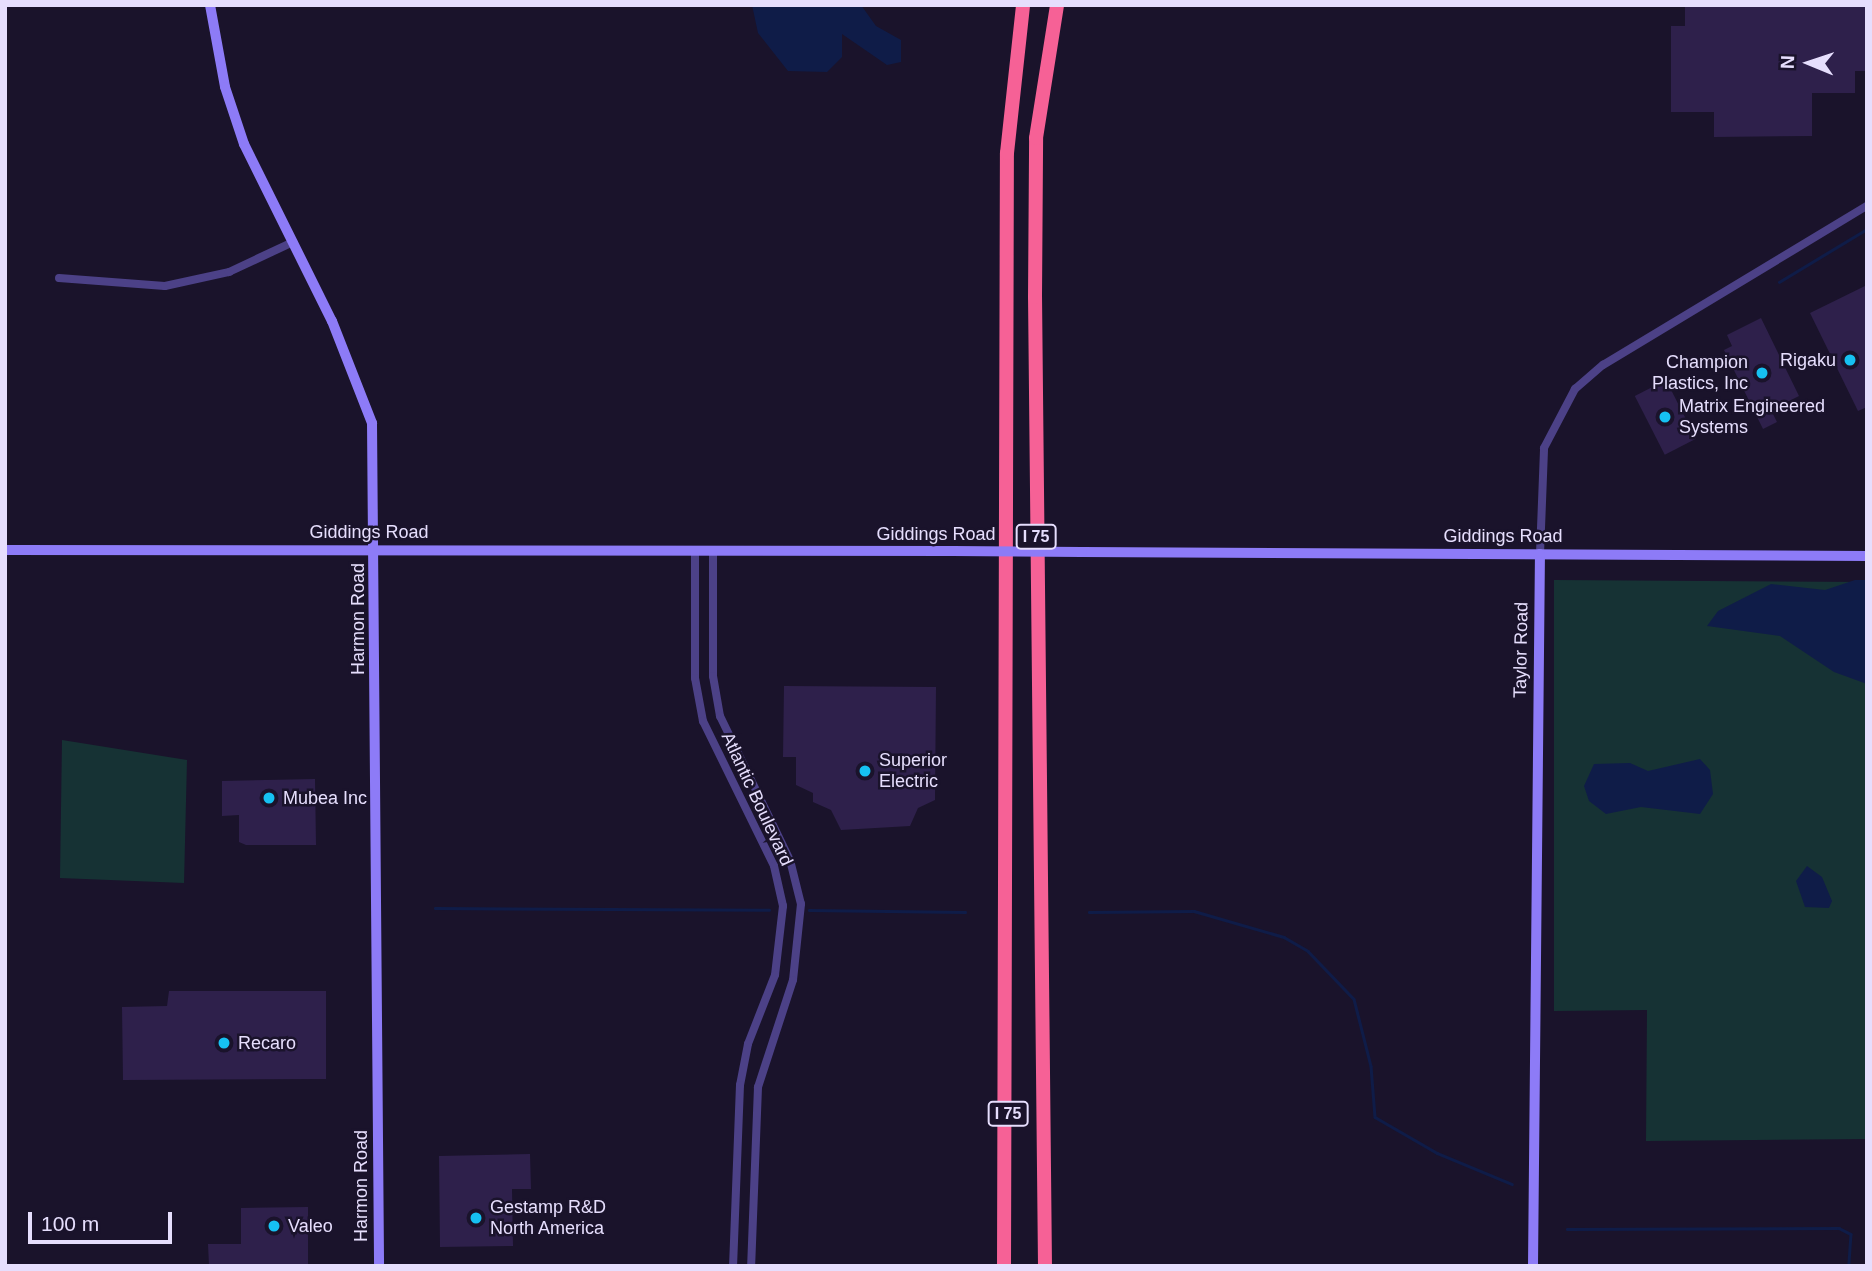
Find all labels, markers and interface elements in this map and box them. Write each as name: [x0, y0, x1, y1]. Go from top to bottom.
north arrow: [1774, 28, 1844, 98]
text: N: [1777, 55, 1798, 69]
place label: Rigaku: [1780, 349, 1836, 371]
place label: Champion Plastics, Inc: [1652, 352, 1748, 394]
marker: Rigaku: [1842, 352, 1858, 368]
marker: Champion Plastics, Inc: [1754, 365, 1770, 381]
place label: Matrix Engineered Systems: [1679, 396, 1825, 438]
marker: Matrix Engineered Systems: [1657, 409, 1673, 425]
street label: Giddings Road: [309, 521, 429, 543]
street label: Giddings Road: [876, 523, 996, 545]
road number: I 75: [1015, 524, 1057, 550]
street label: Giddings Road: [1443, 525, 1563, 547]
street label: Harmon Road: [347, 563, 369, 675]
street label: Taylor Road: [1509, 602, 1533, 698]
street label: Atlantic Boulevard: [717, 729, 797, 869]
place label: Superior Electric: [879, 750, 947, 792]
marker: Superior Electric: [857, 763, 873, 779]
place label: Mubea Inc: [283, 787, 367, 809]
marker: Mubea Inc: [261, 790, 277, 806]
place label: Recaro: [238, 1032, 296, 1054]
marker: Recaro: [216, 1035, 232, 1051]
road number: I 75: [987, 1102, 1029, 1126]
street label: Harmon Road: [350, 1130, 372, 1242]
place label: Gestamp R&D North America: [490, 1197, 606, 1240]
scale bar: [32, 1198, 175, 1242]
marker: Gestamp R&D North America: [468, 1210, 484, 1226]
text: 100 m: [41, 1212, 99, 1235]
place label: Valeo: [288, 1215, 333, 1237]
marker: Valeo: [266, 1218, 282, 1234]

